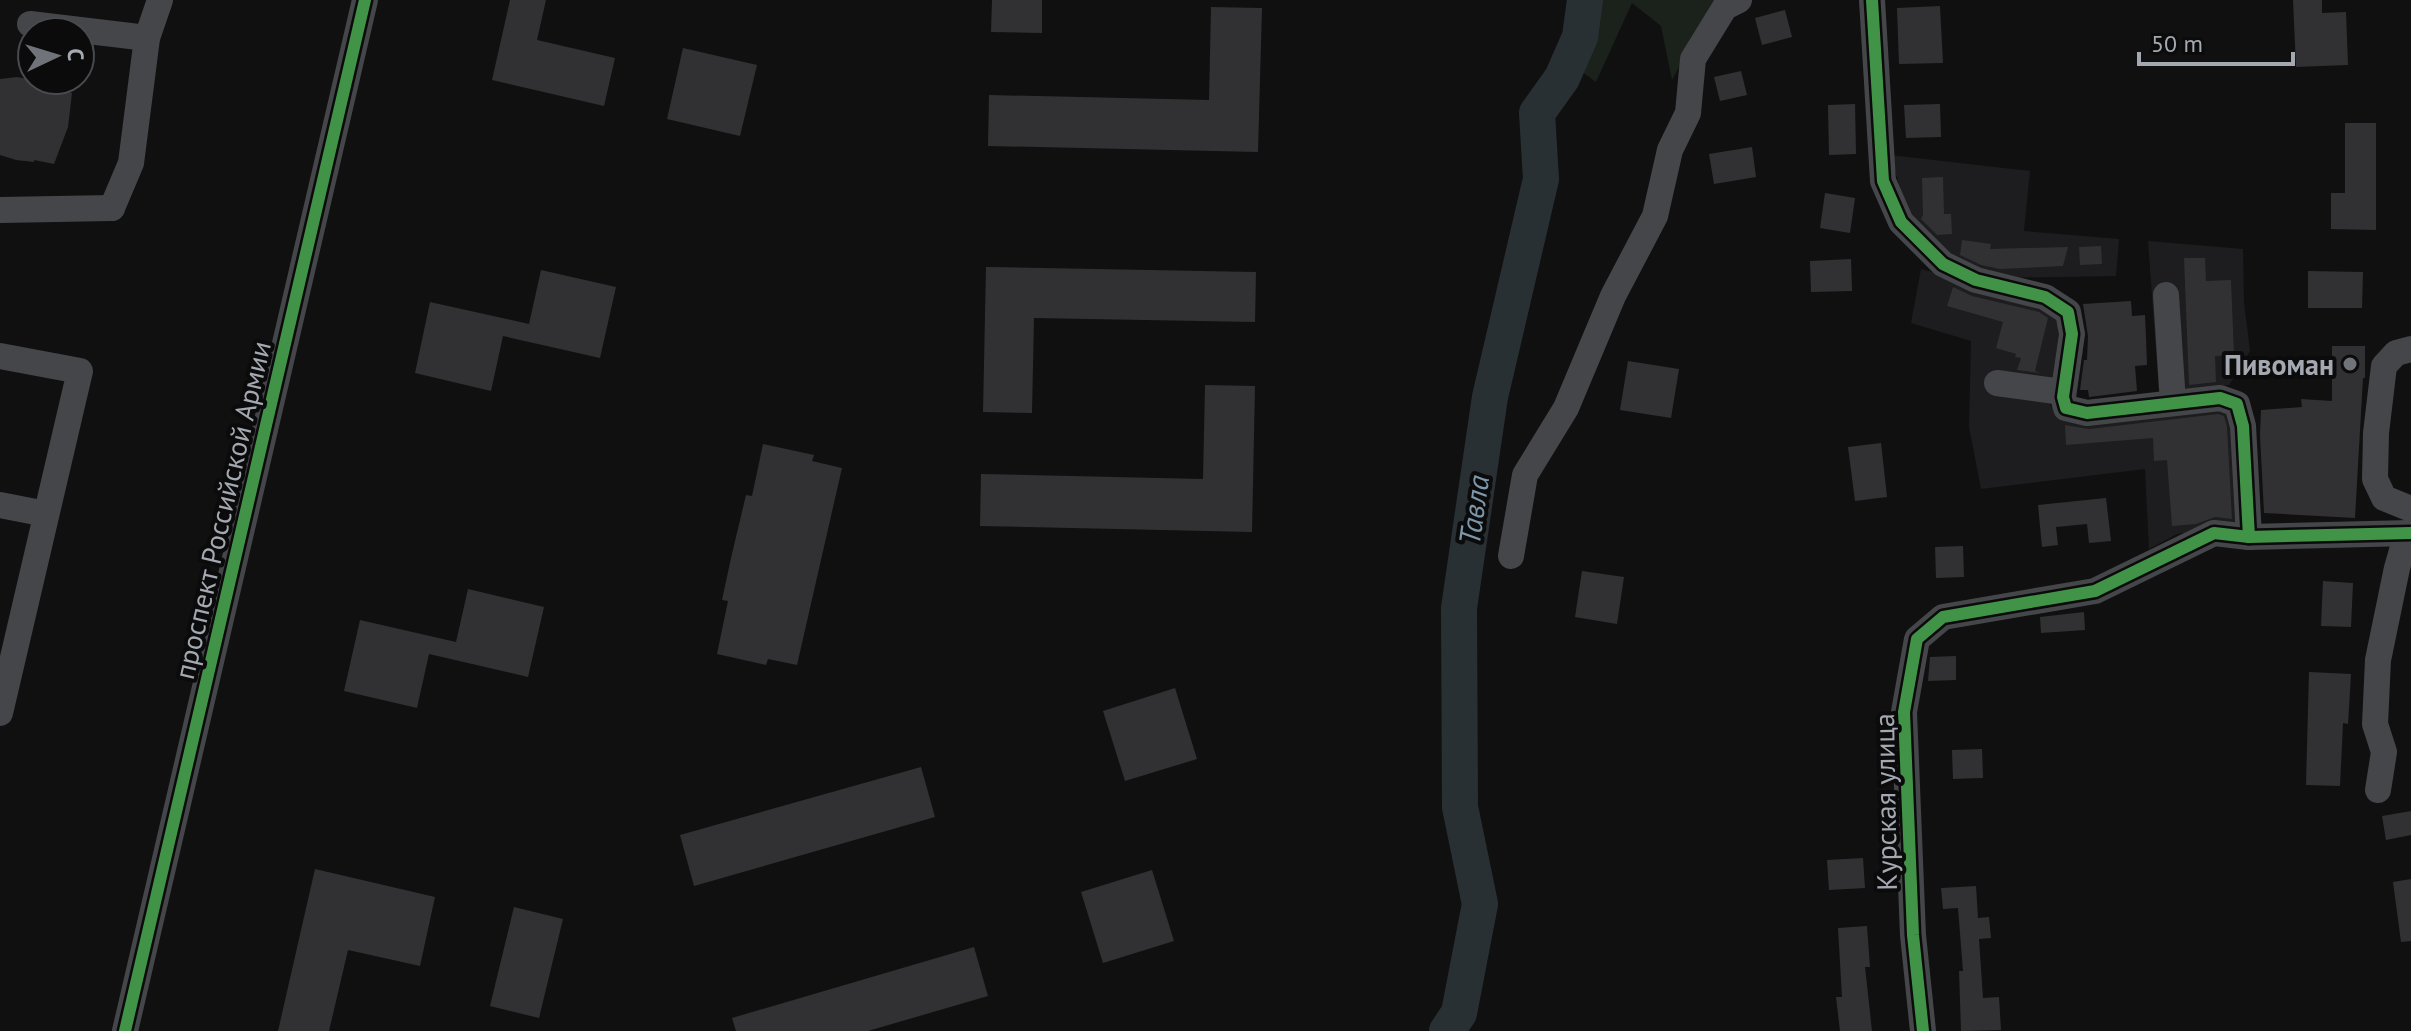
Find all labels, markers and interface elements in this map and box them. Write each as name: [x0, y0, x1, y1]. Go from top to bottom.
north arrow: [16, 16, 96, 96]
scale bar: [2139, 16, 2293, 66]
text: 50 m: [2151, 28, 2203, 59]
text: С: [62, 47, 90, 62]
street label: проспект Российской Армии: [165, 337, 279, 683]
place label: Пивоман: [2224, 346, 2334, 383]
marker: Пивоман: [2341, 355, 2359, 373]
water label: Тавла: [1449, 472, 1497, 547]
street label: Курская улица: [1865, 713, 1905, 891]

